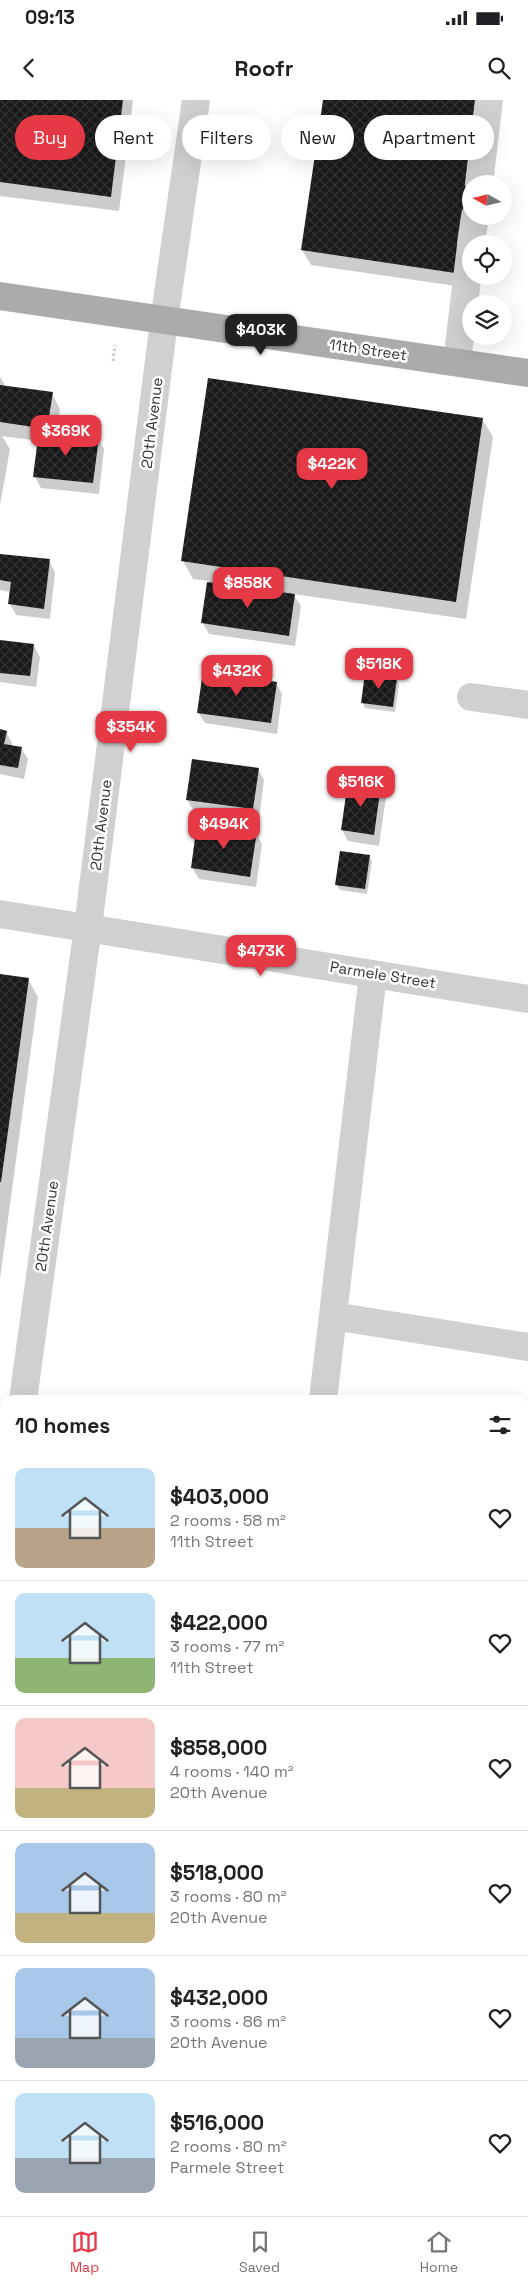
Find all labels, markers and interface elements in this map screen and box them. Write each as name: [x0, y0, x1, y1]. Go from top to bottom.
text: 09:13: [25, 5, 75, 30]
icon: back: [15, 54, 43, 82]
text: Roofr: [235, 54, 293, 82]
icon: search: [485, 54, 513, 82]
chip: Buy: [15, 115, 85, 160]
chip: Rent: [95, 115, 172, 160]
chip: Filters: [182, 115, 271, 160]
chip: New: [281, 115, 354, 160]
chip: Apartment: [364, 115, 494, 160]
north arrow: [462, 175, 512, 225]
map controls: [462, 175, 512, 345]
button: locate: [462, 235, 512, 285]
button: layers: [462, 295, 512, 345]
pin: $403K: [226, 314, 296, 356]
text: $403K: [236, 319, 286, 340]
street label: 11th Street: [328, 335, 408, 364]
street label: 20th Avenue: [137, 376, 167, 469]
pin: $369K: [31, 414, 101, 457]
text: $369K: [41, 420, 91, 441]
pin: $422K: [297, 448, 367, 490]
text: $422K: [308, 453, 356, 474]
pin: $858K: [213, 566, 283, 609]
text: $858K: [224, 572, 272, 593]
pin: $518K: [344, 648, 414, 690]
text: $518K: [356, 653, 402, 674]
pin: $432K: [202, 654, 272, 697]
text: $432K: [212, 660, 262, 681]
pin: $354K: [96, 710, 166, 753]
text: $354K: [106, 716, 156, 737]
pin: $516K: [326, 766, 396, 808]
text: $516K: [338, 771, 384, 792]
street label: 20th Avenue: [86, 778, 116, 871]
pin: $494K: [189, 808, 259, 850]
text: $494K: [199, 813, 249, 834]
pin: $473K: [226, 934, 296, 977]
text: $473K: [237, 940, 285, 961]
street label: Parmele Street: [329, 957, 438, 992]
street label: 20th Avenue: [31, 1179, 62, 1273]
icon: filters: [486, 1411, 514, 1439]
text: 10 homes: [15, 1412, 110, 1439]
text: $403,000: [170, 1483, 269, 1510]
icon: home: [55, 1488, 115, 1548]
icon: heart: [486, 1504, 514, 1532]
text: 2 rooms · 58 m²: [170, 1510, 286, 1531]
text: 11th Street: [170, 1531, 254, 1552]
text: $422,000: [170, 1609, 268, 1636]
icon: home: [55, 1613, 115, 1673]
icon: heart: [486, 1629, 514, 1657]
text: 3 rooms · 77 m²: [170, 1636, 284, 1657]
text: 11th Street: [170, 1657, 254, 1678]
text: $858,000: [170, 1734, 267, 1761]
icon: home: [55, 1738, 115, 1798]
icon: heart: [486, 1754, 514, 1782]
text: 4 rooms · 140 m²: [170, 1761, 294, 1782]
text: 20th Avenue: [170, 1782, 267, 1803]
text: $518,000: [170, 1859, 264, 1886]
icon: home: [55, 1863, 115, 1923]
icon: heart: [486, 1879, 514, 1907]
text: 3 rooms · 80 m²: [170, 1886, 287, 1907]
text: 20th Avenue: [170, 1907, 267, 1928]
text: $432,000: [170, 1984, 268, 2011]
icon: home: [55, 1988, 115, 2048]
icon: heart: [486, 2004, 514, 2032]
text: 3 rooms · 86 m²: [170, 2011, 286, 2032]
text: 20th Avenue: [170, 2032, 267, 2053]
text: $516,000: [170, 2109, 264, 2136]
icon: home: [55, 2113, 115, 2173]
icon: heart: [486, 2129, 514, 2157]
text: 2 rooms · 80 m²: [170, 2136, 287, 2157]
text: Parmele Street: [170, 2157, 284, 2178]
tab: Map: [70, 2228, 99, 2276]
tab: Saved: [239, 2228, 280, 2276]
tab: Home: [420, 2228, 458, 2276]

